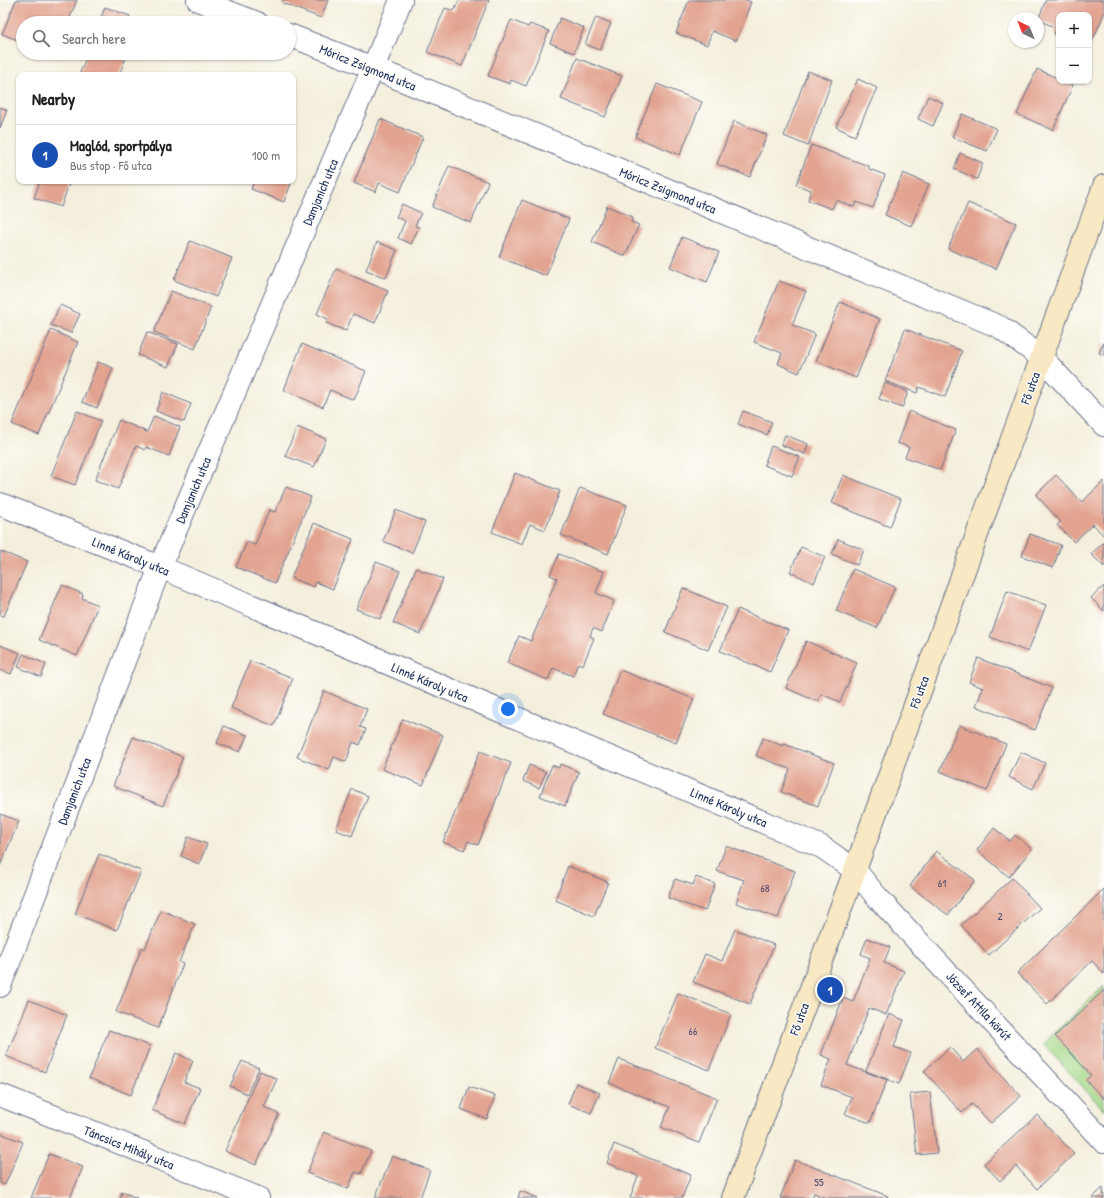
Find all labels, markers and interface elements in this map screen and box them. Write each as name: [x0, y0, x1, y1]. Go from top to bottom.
north arrow: [1008, 12, 1044, 48]
map controls: [1056, 12, 1092, 84]
button: +: [1056, 12, 1092, 48]
search box: [16, 16, 296, 60]
icon: search: [30, 27, 52, 49]
text: Search here: [62, 28, 126, 49]
street label: Móricz Zsigmond utca: [317, 39, 419, 95]
button: −: [1056, 48, 1092, 84]
text: Nearby: [32, 87, 75, 110]
text: Maglód, sportpálya: [70, 135, 172, 156]
text: 1: [43, 146, 47, 164]
text: 100 m: [252, 146, 280, 164]
text: Bus stop · Fő utca: [70, 156, 152, 174]
street label: Damjanich utca: [298, 156, 342, 228]
street label: Móricz Zsigmond utca: [617, 162, 719, 218]
street label: Fő utca: [1016, 369, 1044, 407]
street label: Damjanich utca: [171, 454, 215, 526]
street label: Linné Károly utca: [90, 532, 172, 580]
street label: Linné Károly utca: [389, 658, 471, 706]
street label: Fő utca: [905, 673, 933, 711]
your location: [498, 699, 518, 719]
street label: Damjanich utca: [53, 755, 95, 827]
street label: Linné Károly utca: [688, 783, 770, 831]
house number: 61: [938, 876, 946, 890]
house number: 68: [760, 881, 770, 895]
house number: 2: [997, 909, 1003, 923]
street label: József Attila körút: [942, 967, 1016, 1045]
pin: 1: [817, 975, 843, 1005]
street label: Fő utca: [785, 1000, 813, 1038]
house number: 66: [689, 1024, 698, 1038]
street label: Táncsics Mihály utca: [81, 1121, 177, 1173]
house number: 55: [814, 1175, 824, 1189]

